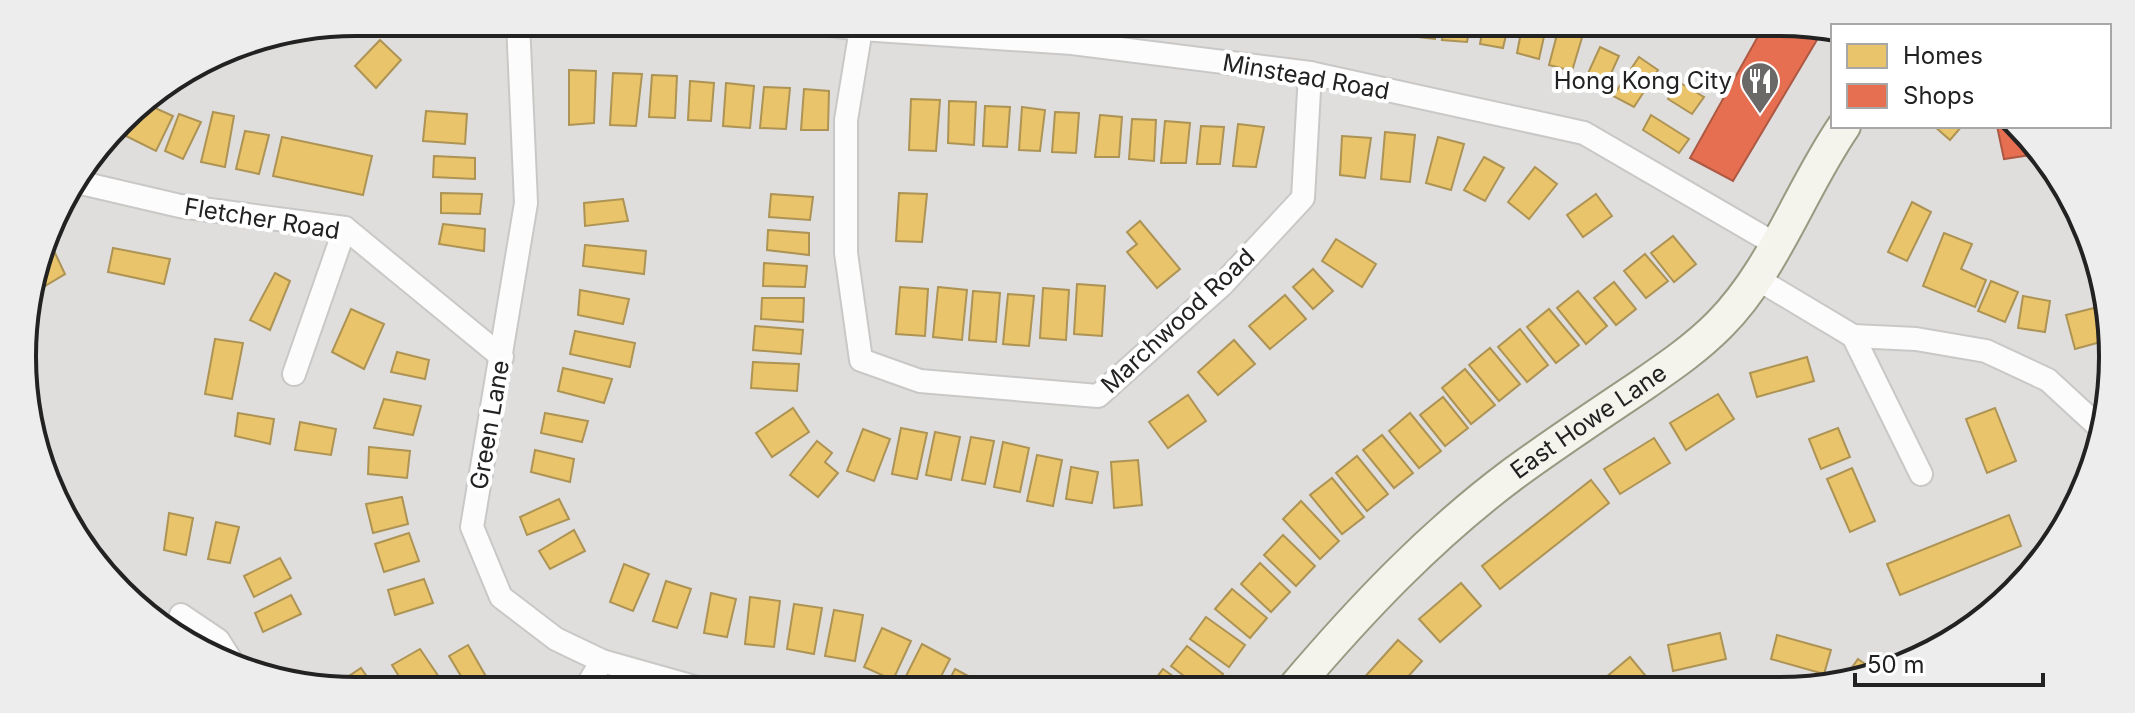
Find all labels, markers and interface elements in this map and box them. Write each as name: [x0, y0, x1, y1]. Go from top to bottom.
legend: [1831, 24, 2111, 128]
text: Homes: [1903, 41, 1983, 70]
street label: Minstead Road: [1220, 48, 1392, 105]
restaurant icon: Hong Kong City: [1739, 60, 1781, 115]
place label: Hong Kong City: [1554, 66, 1732, 95]
text: Shops: [1903, 81, 1974, 110]
street label: Fletcher Road: [182, 192, 342, 245]
street label: Marchwood Road: [1095, 242, 1260, 399]
street label: Green Lane: [464, 358, 515, 492]
street label: East Howe Lane: [1505, 358, 1672, 485]
scale bar: [1855, 637, 2043, 687]
text: 50 m: [1867, 650, 1925, 679]

